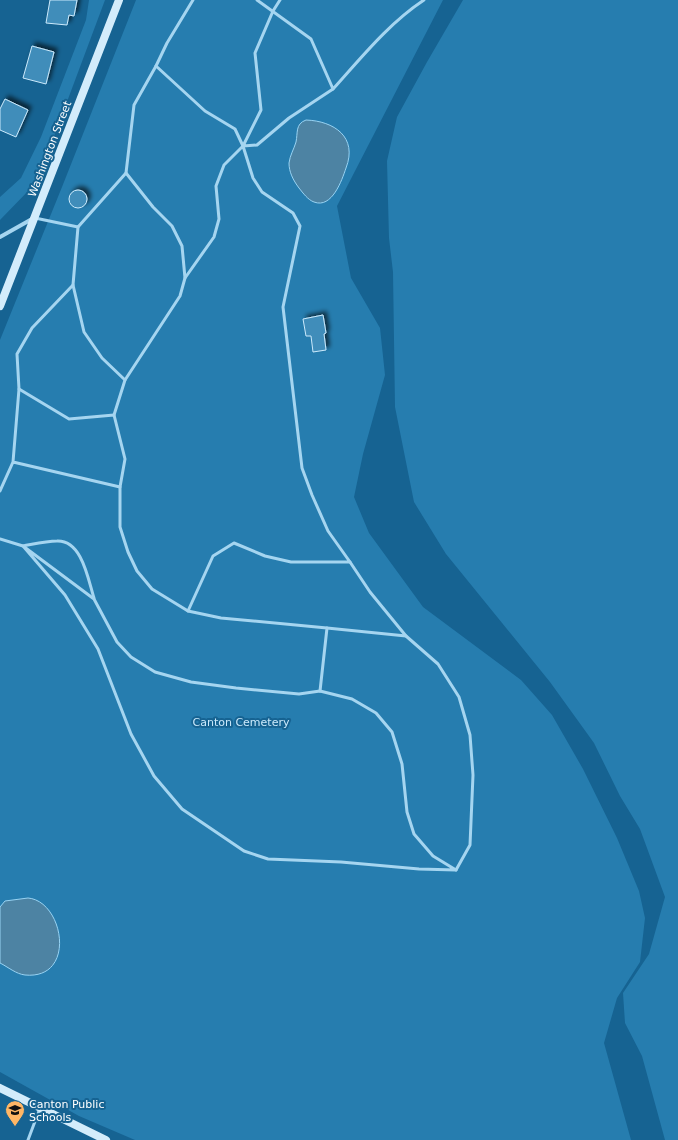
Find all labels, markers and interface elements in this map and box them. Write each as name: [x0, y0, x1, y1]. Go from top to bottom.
street label: Washington Street: [26, 99, 75, 199]
park label: Canton Cemetery: [193, 716, 290, 729]
place label: Canton Public Schools: [29, 1098, 104, 1124]
school or university icon: Canton Public Schools: [4, 1099, 26, 1127]

